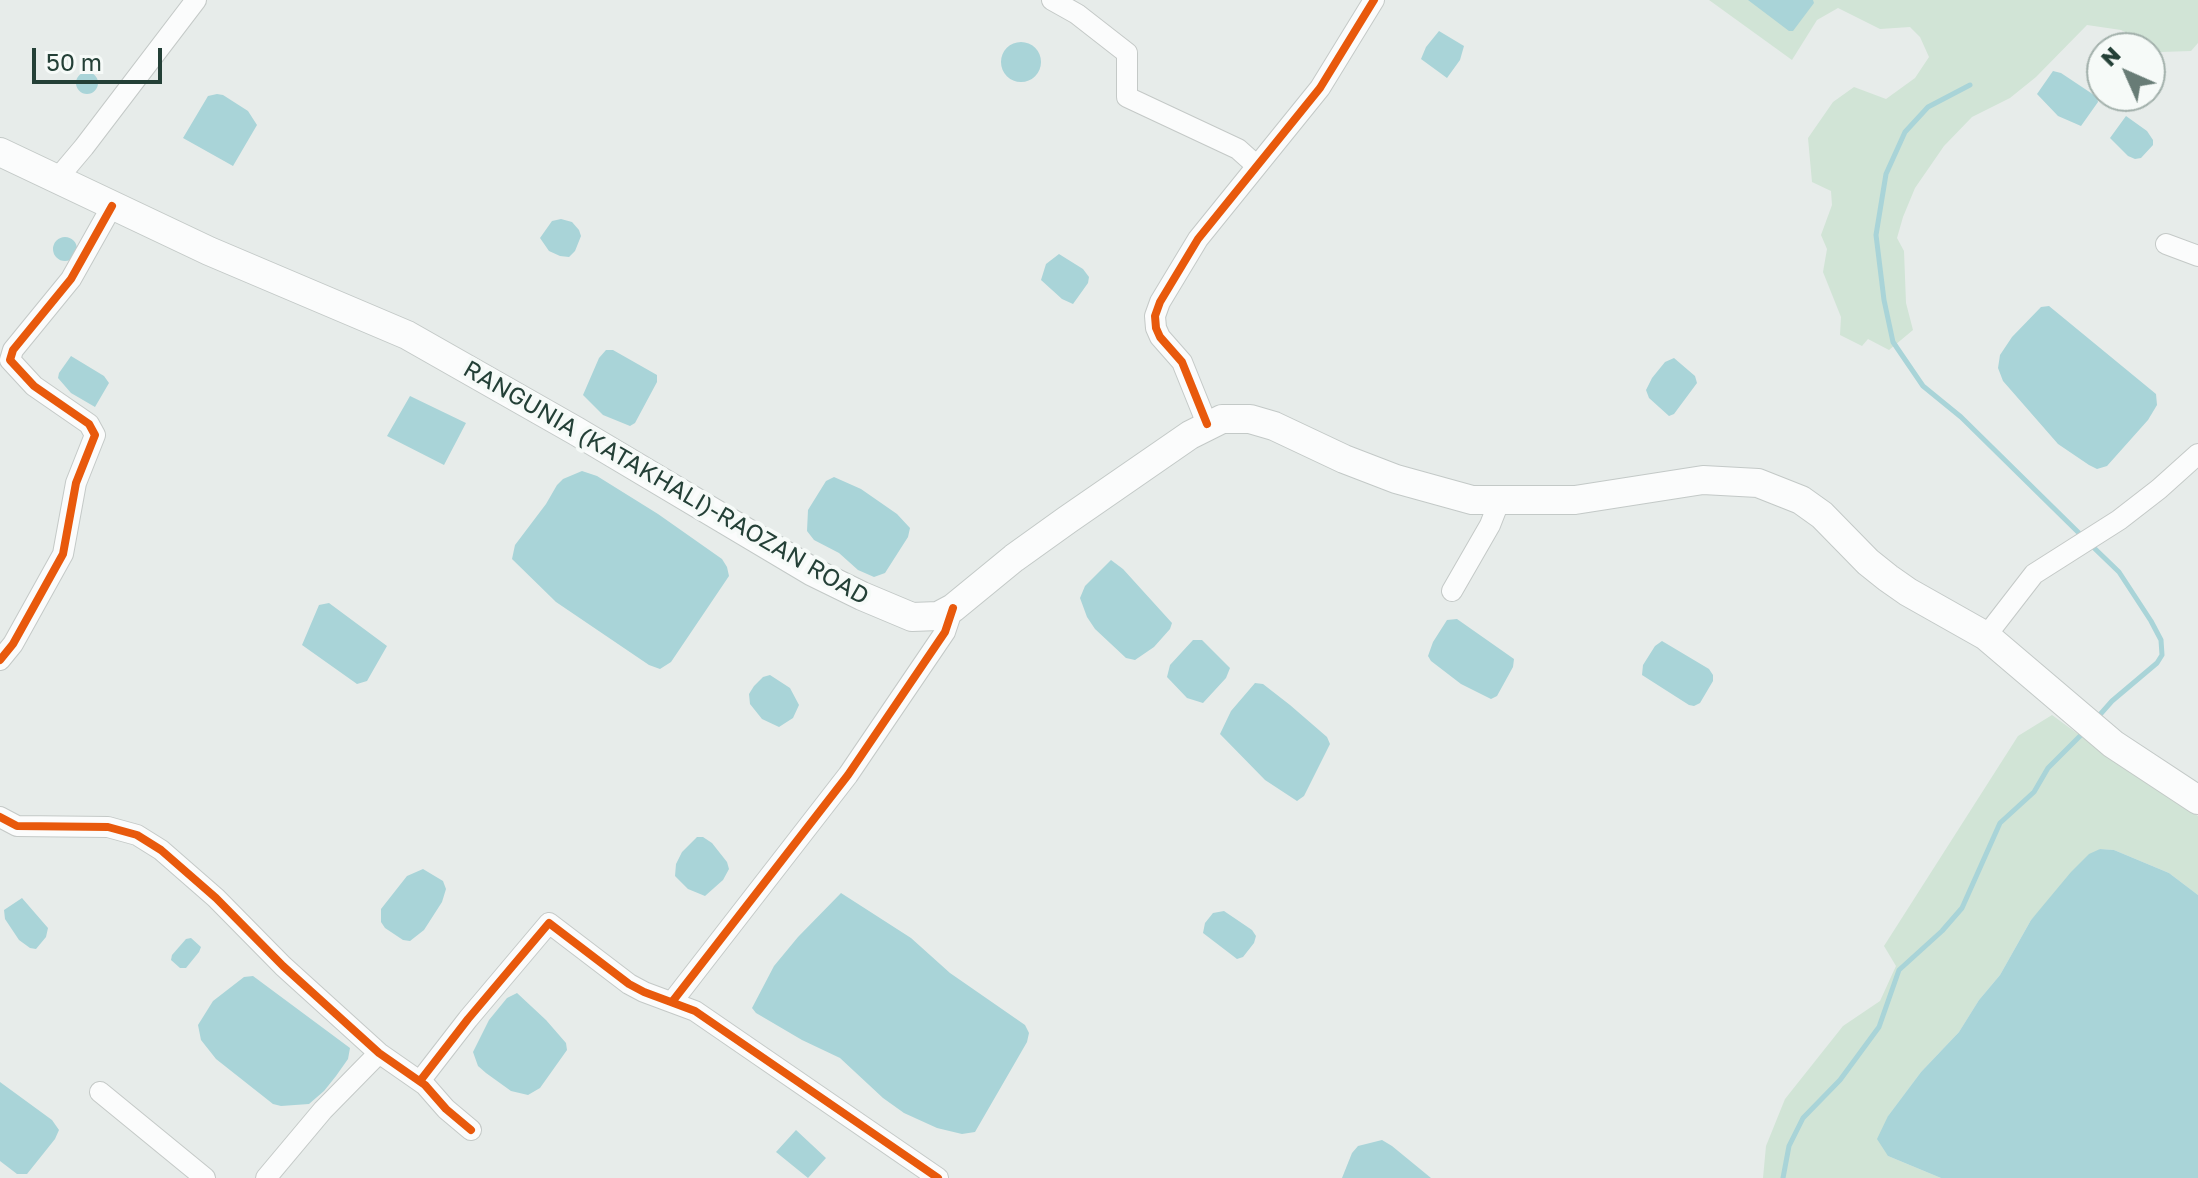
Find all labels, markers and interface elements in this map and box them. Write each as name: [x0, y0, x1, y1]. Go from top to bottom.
scale bar: [36, 32, 166, 82]
north arrow: [2086, 32, 2166, 112]
text: N: [2095, 41, 2126, 72]
text: 50 m: [46, 47, 102, 76]
street label: RANGUNIA (KATAKHALI)-RAOZAN ROAD: [458, 355, 874, 611]

